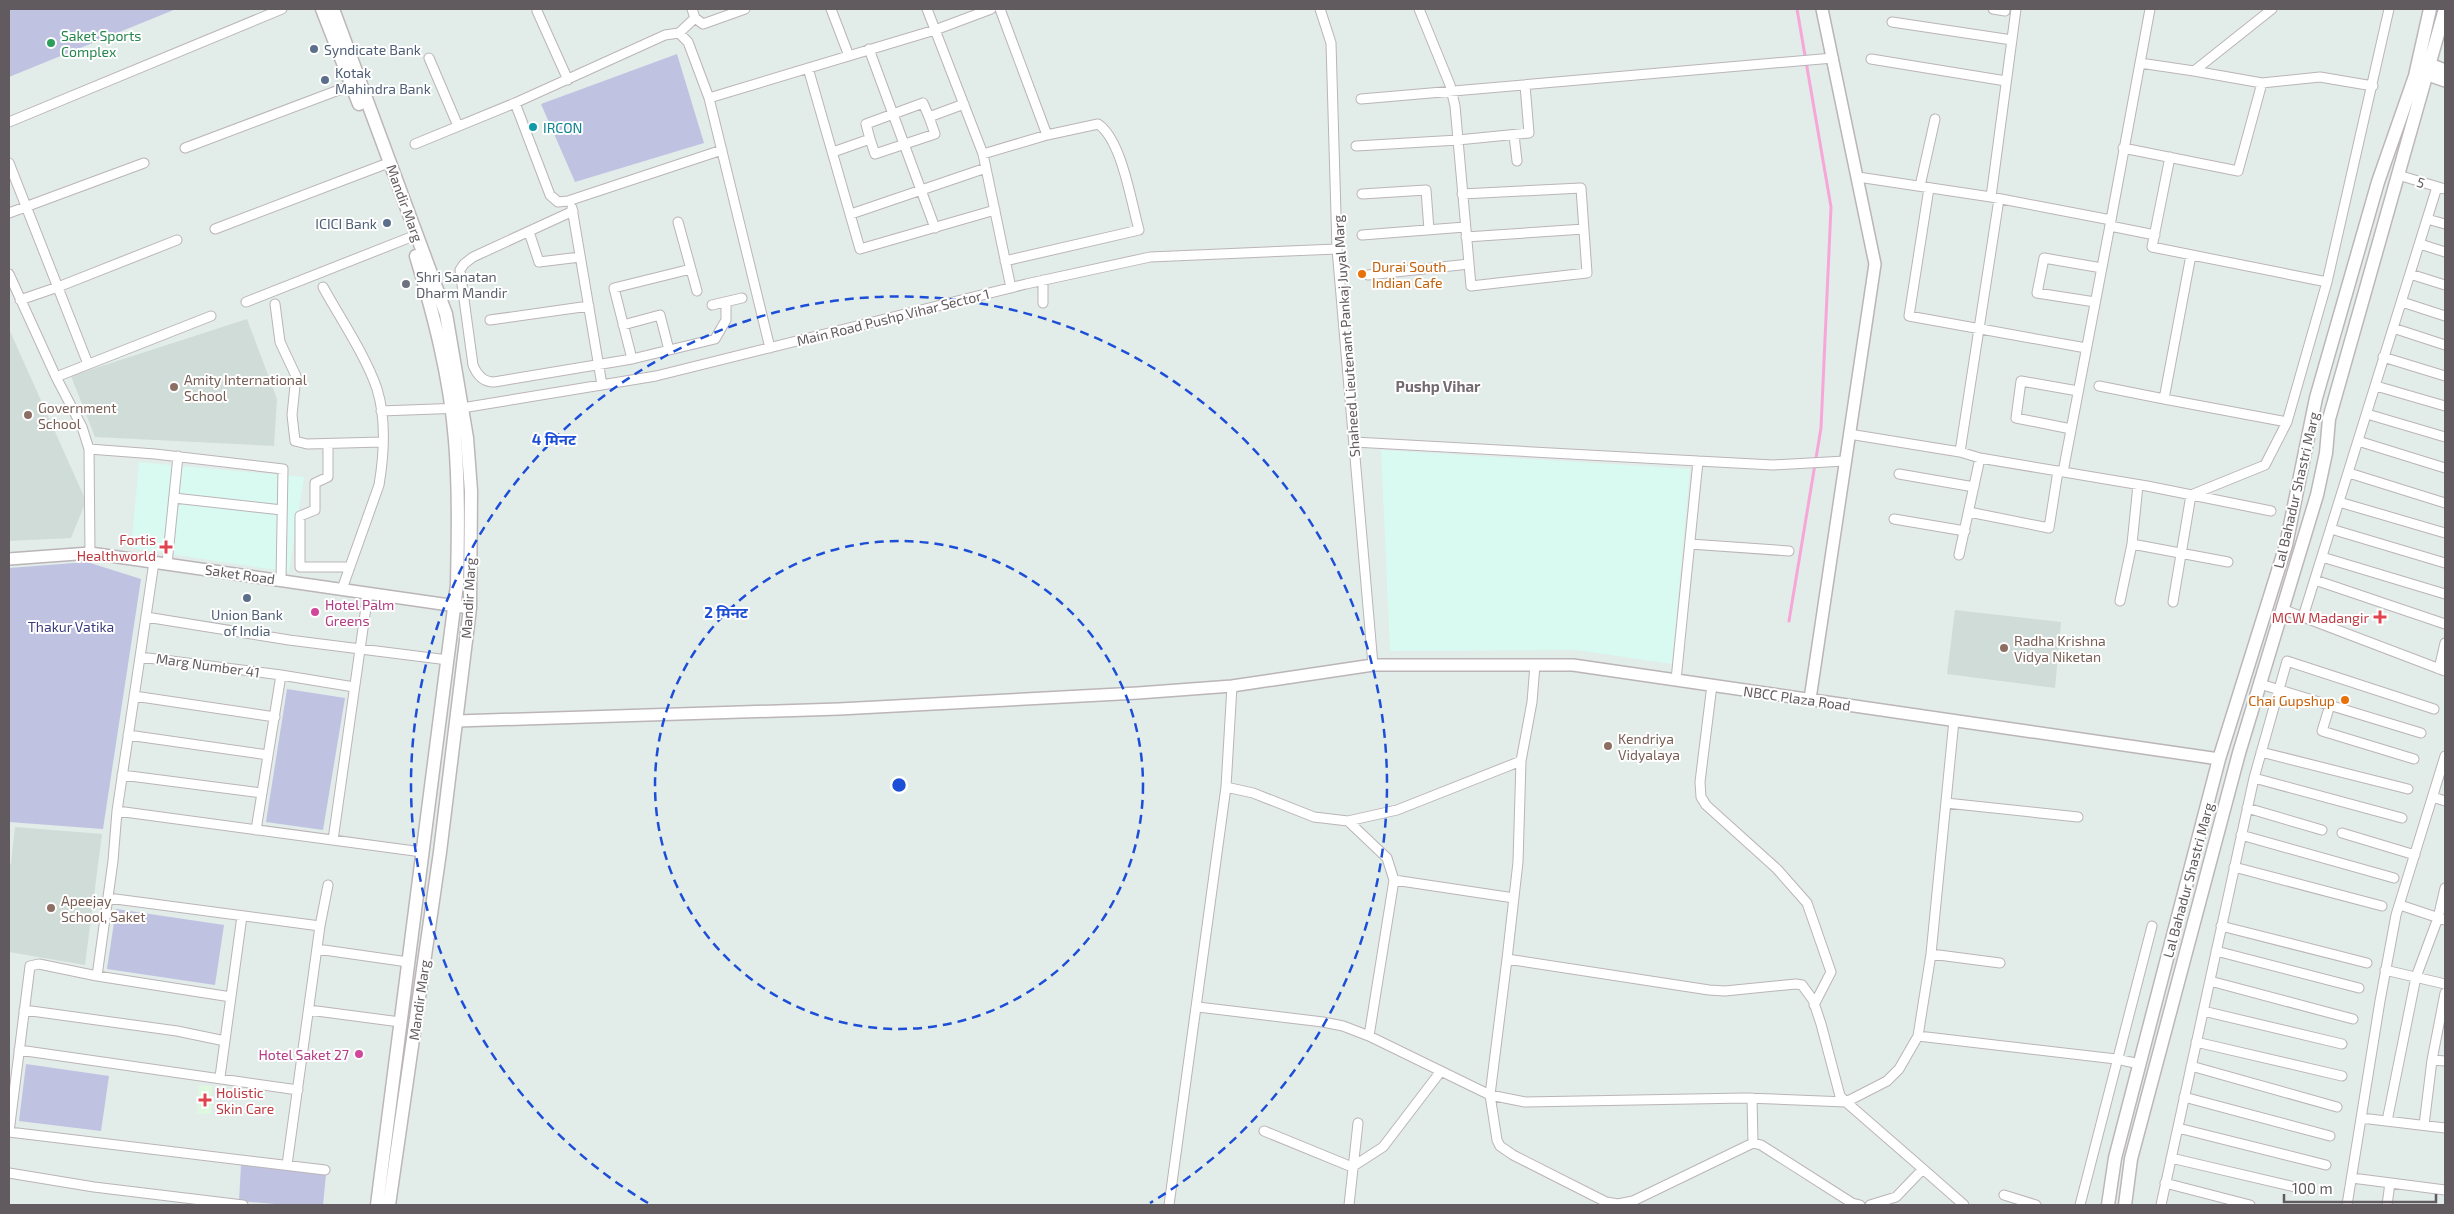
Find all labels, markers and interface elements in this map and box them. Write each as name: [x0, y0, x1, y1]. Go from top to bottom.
place label: Saket Sports Complex: [61, 27, 141, 60]
marker: Saket Sports Complex: [45, 37, 57, 49]
place label: Syndicate Bank: [324, 41, 421, 58]
marker: Syndicate Bank: [308, 43, 320, 55]
place label: Kotak Mahindra Bank: [335, 64, 431, 97]
marker: Kotak Mahindra Bank: [319, 74, 331, 86]
place label: IRCON: [543, 119, 582, 136]
marker: IRCON: [527, 121, 539, 133]
street label: Mandir Marg: [383, 162, 427, 244]
street label: 5: [2415, 173, 2427, 191]
street label: Shaheed Lieutenant Pankaj Juyal Marg: [1329, 214, 1363, 458]
place label: ICICI Bank: [315, 215, 377, 232]
marker: ICICI Bank: [381, 217, 393, 229]
place label: Durai South Indian Cafe: [1372, 258, 1446, 291]
place label: Shri Sanatan Dharm Mandir: [416, 268, 508, 301]
marker: Durai South Indian Cafe: [1356, 268, 1368, 280]
marker: Shri Sanatan Dharm Mandir: [400, 278, 412, 290]
street label: Main Road Pushp Vihar Sector 1: [795, 285, 991, 349]
place label: Amity International School: [184, 371, 308, 404]
district label: Pushp Vihar: [1396, 377, 1481, 395]
marker: Amity International School: [168, 381, 180, 393]
place label: Government School: [38, 399, 117, 432]
marker: Government School: [22, 409, 34, 421]
street label: Lal Bahadur Shastri Marg: [2270, 410, 2322, 570]
text: 4 मिनट: [532, 430, 577, 448]
place label: Fortis Healthworld: [77, 531, 156, 564]
marker: Fortis Healthworld: [160, 541, 172, 553]
street label: Mandir Marg: [457, 557, 479, 639]
street label: Saket Road: [204, 561, 276, 587]
marker: Union Bank of India: [241, 592, 253, 604]
place label: Hotel Palm Greens: [325, 596, 394, 629]
text: 2 मिनट: [704, 603, 749, 621]
place label: Union Bank of India: [211, 606, 283, 639]
marker: Hotel Palm Greens: [309, 606, 321, 618]
place label: MCW Madangir: [2272, 609, 2369, 626]
marker: MCW Madangir: [2373, 610, 2387, 624]
park label: Thakur Vatika: [28, 618, 114, 635]
place label: Radha Krishna Vidya Niketan: [2014, 632, 2106, 665]
marker: Radha Krishna Vidya Niketan: [1998, 642, 2010, 654]
street label: Marg Number 41: [155, 649, 261, 681]
street label: NBCC Plaza Road: [1742, 682, 1852, 714]
place label: Chai Gupshup: [2248, 692, 2335, 709]
marker: Chai Gupshup: [2339, 694, 2351, 706]
place label: Kendriya Vidyalaya: [1618, 730, 1680, 763]
marker: Kendriya Vidyalaya: [1602, 740, 1614, 752]
centre of rings: [890, 776, 908, 794]
street label: Lal Bahadur Shastri Marg: [2159, 800, 2217, 960]
place label: Apeejay School, Saket: [61, 892, 146, 925]
marker: Apeejay School, Saket: [45, 902, 57, 914]
street label: Mandir Marg: [405, 958, 433, 1041]
place label: Hotel Saket 27: [258, 1046, 349, 1063]
marker: Hotel Saket 27: [353, 1048, 365, 1060]
place label: Holistic Skin Care: [216, 1084, 274, 1117]
marker: Holistic Skin Care: [198, 1093, 212, 1107]
scale bar: [2284, 1172, 2436, 1204]
text: 100 m: [2292, 1179, 2333, 1197]

